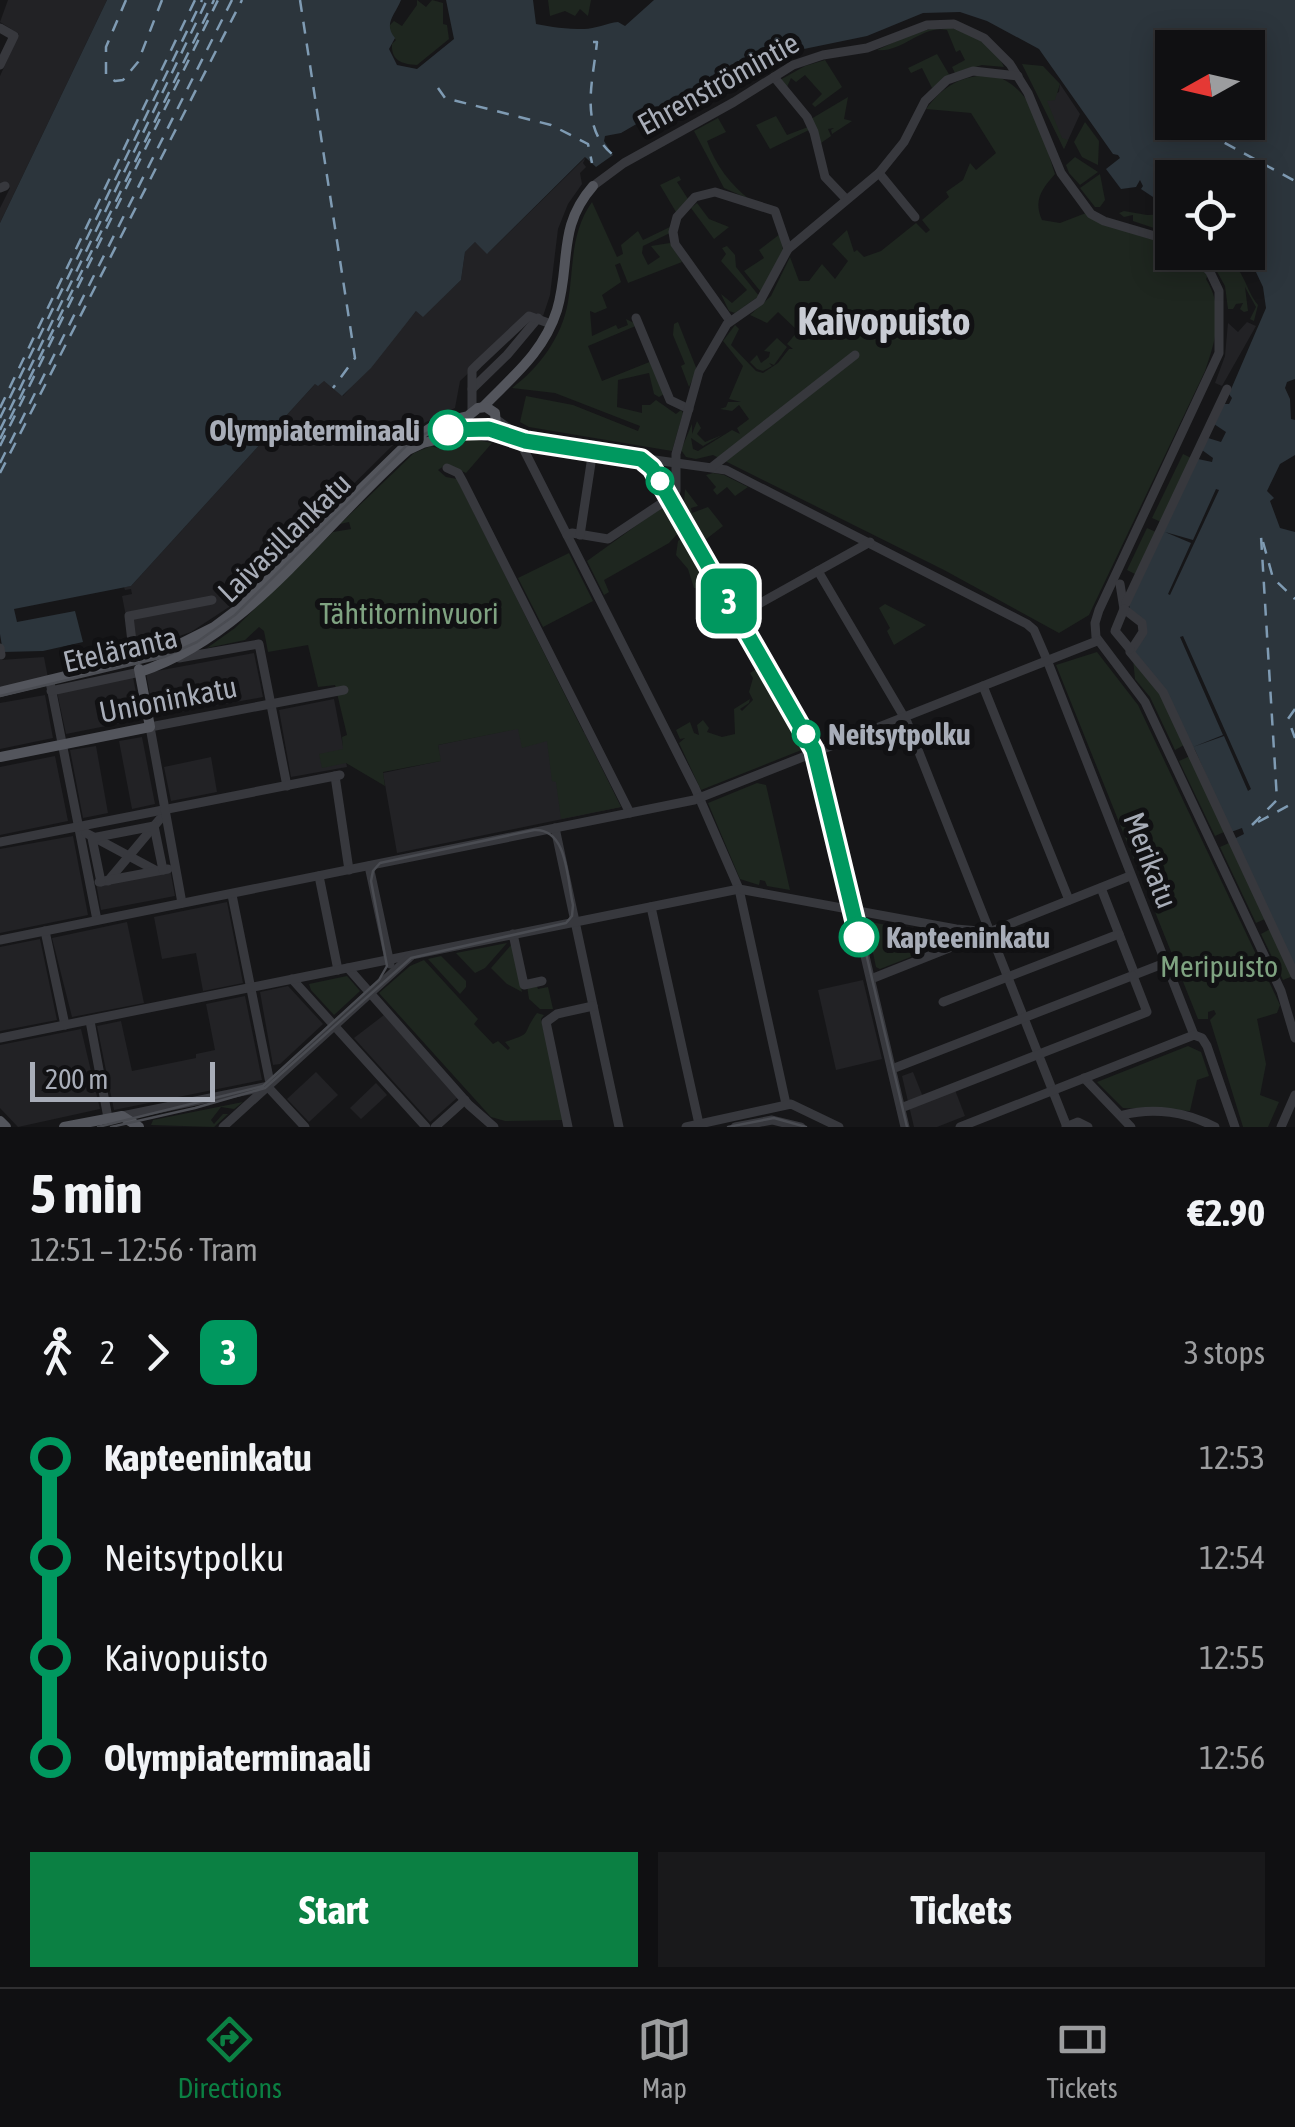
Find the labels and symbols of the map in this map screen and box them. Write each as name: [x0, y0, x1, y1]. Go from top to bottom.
street label: Ehrenströmintie: [632, 25, 804, 141]
north arrow: [1155, 30, 1265, 140]
district label: Kaivopuisto: [798, 298, 971, 343]
marker: Olympiaterminaali: [429, 411, 467, 449]
place label: Olympiaterminaali: [209, 413, 420, 447]
street label: Laivasillankatu: [211, 466, 357, 608]
unlabelled marker: [647, 468, 673, 494]
line badge: 3: [696, 568, 762, 634]
park label: Tähtitorninvuori: [319, 596, 499, 630]
street label: Eteläranta: [60, 619, 180, 679]
street label: Unioninkatu: [96, 669, 240, 729]
place label: Neitsytpolku: [828, 717, 970, 751]
marker: Neitsytpolku: [793, 721, 819, 747]
street label: Merikatu: [1117, 807, 1185, 913]
marker: Kapteeninkatu: [840, 918, 878, 956]
place label: Kapteeninkatu: [886, 920, 1050, 954]
park label: Meripuisto: [1160, 949, 1278, 983]
scale bar: [30, 1057, 215, 1102]

